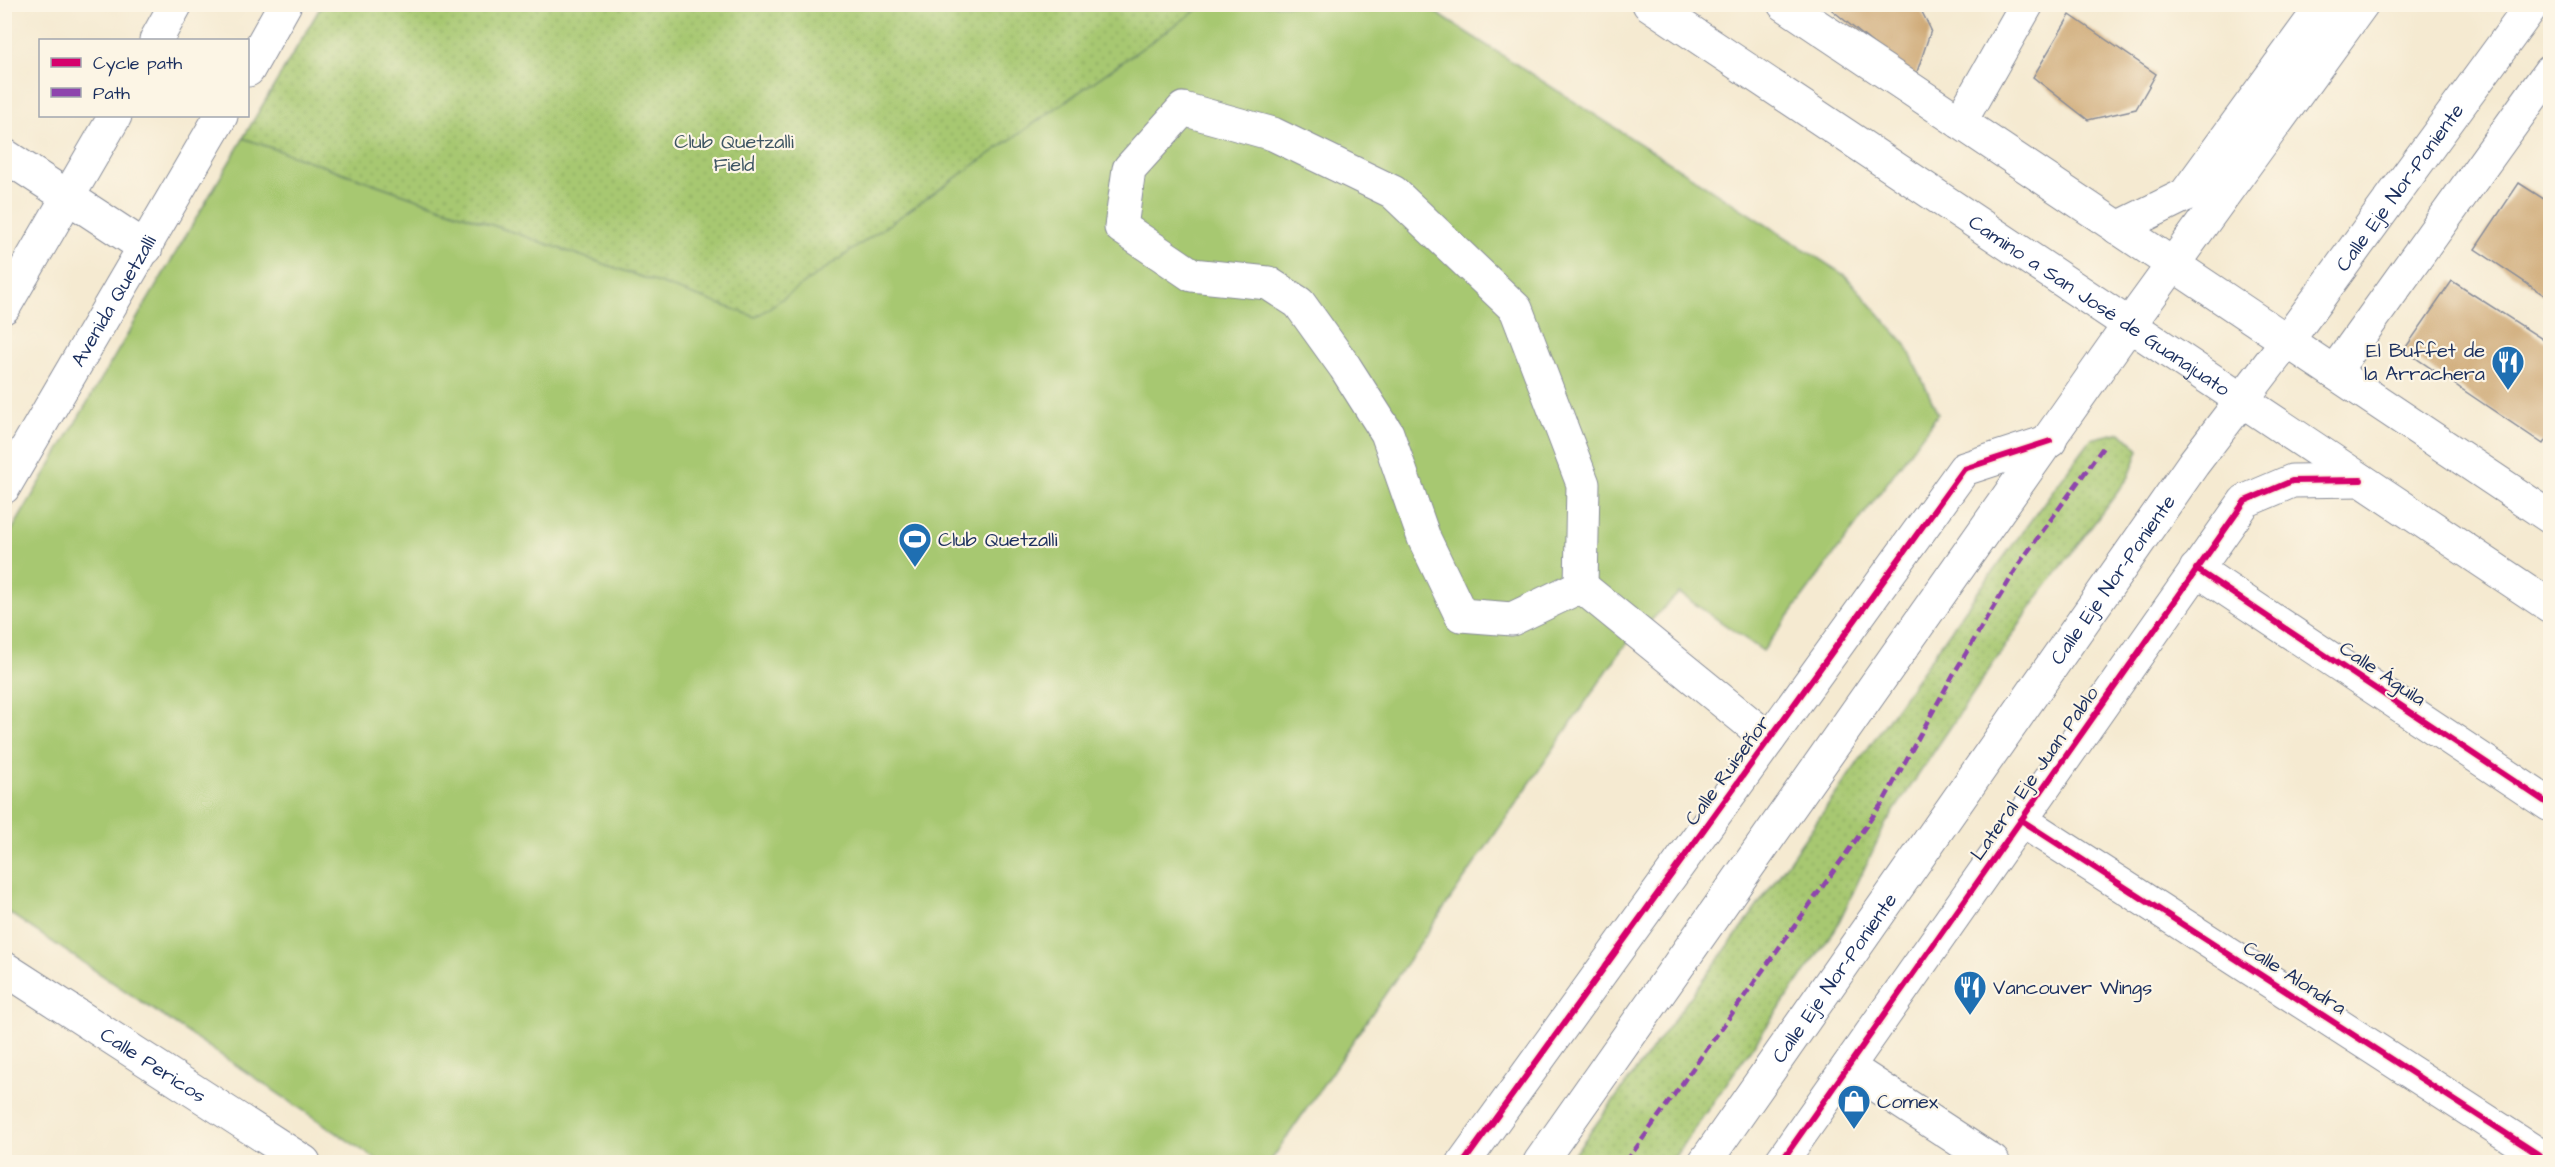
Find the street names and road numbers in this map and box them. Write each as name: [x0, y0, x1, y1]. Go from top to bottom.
street label: Calle Eje Nor-Poniente: [2329, 98, 2471, 277]
street label: Camino a San José de Guanajuato: [1963, 208, 2235, 403]
street label: Avenida Quetzalli: [64, 230, 163, 372]
street label: Calle Eje Nor-Poniente: [2044, 489, 2183, 671]
street label: Calle Águila: [2333, 635, 2431, 714]
street label: Lateral Eje Juan Pablo: [1964, 681, 2106, 866]
street label: Calle Ruiseñor: [1678, 710, 1777, 831]
street label: Calle Eje Nor-Poniente: [1766, 887, 1904, 1069]
street label: Calle Alondra: [2237, 934, 2352, 1022]
street label: Calle Pericos: [94, 1021, 211, 1110]

